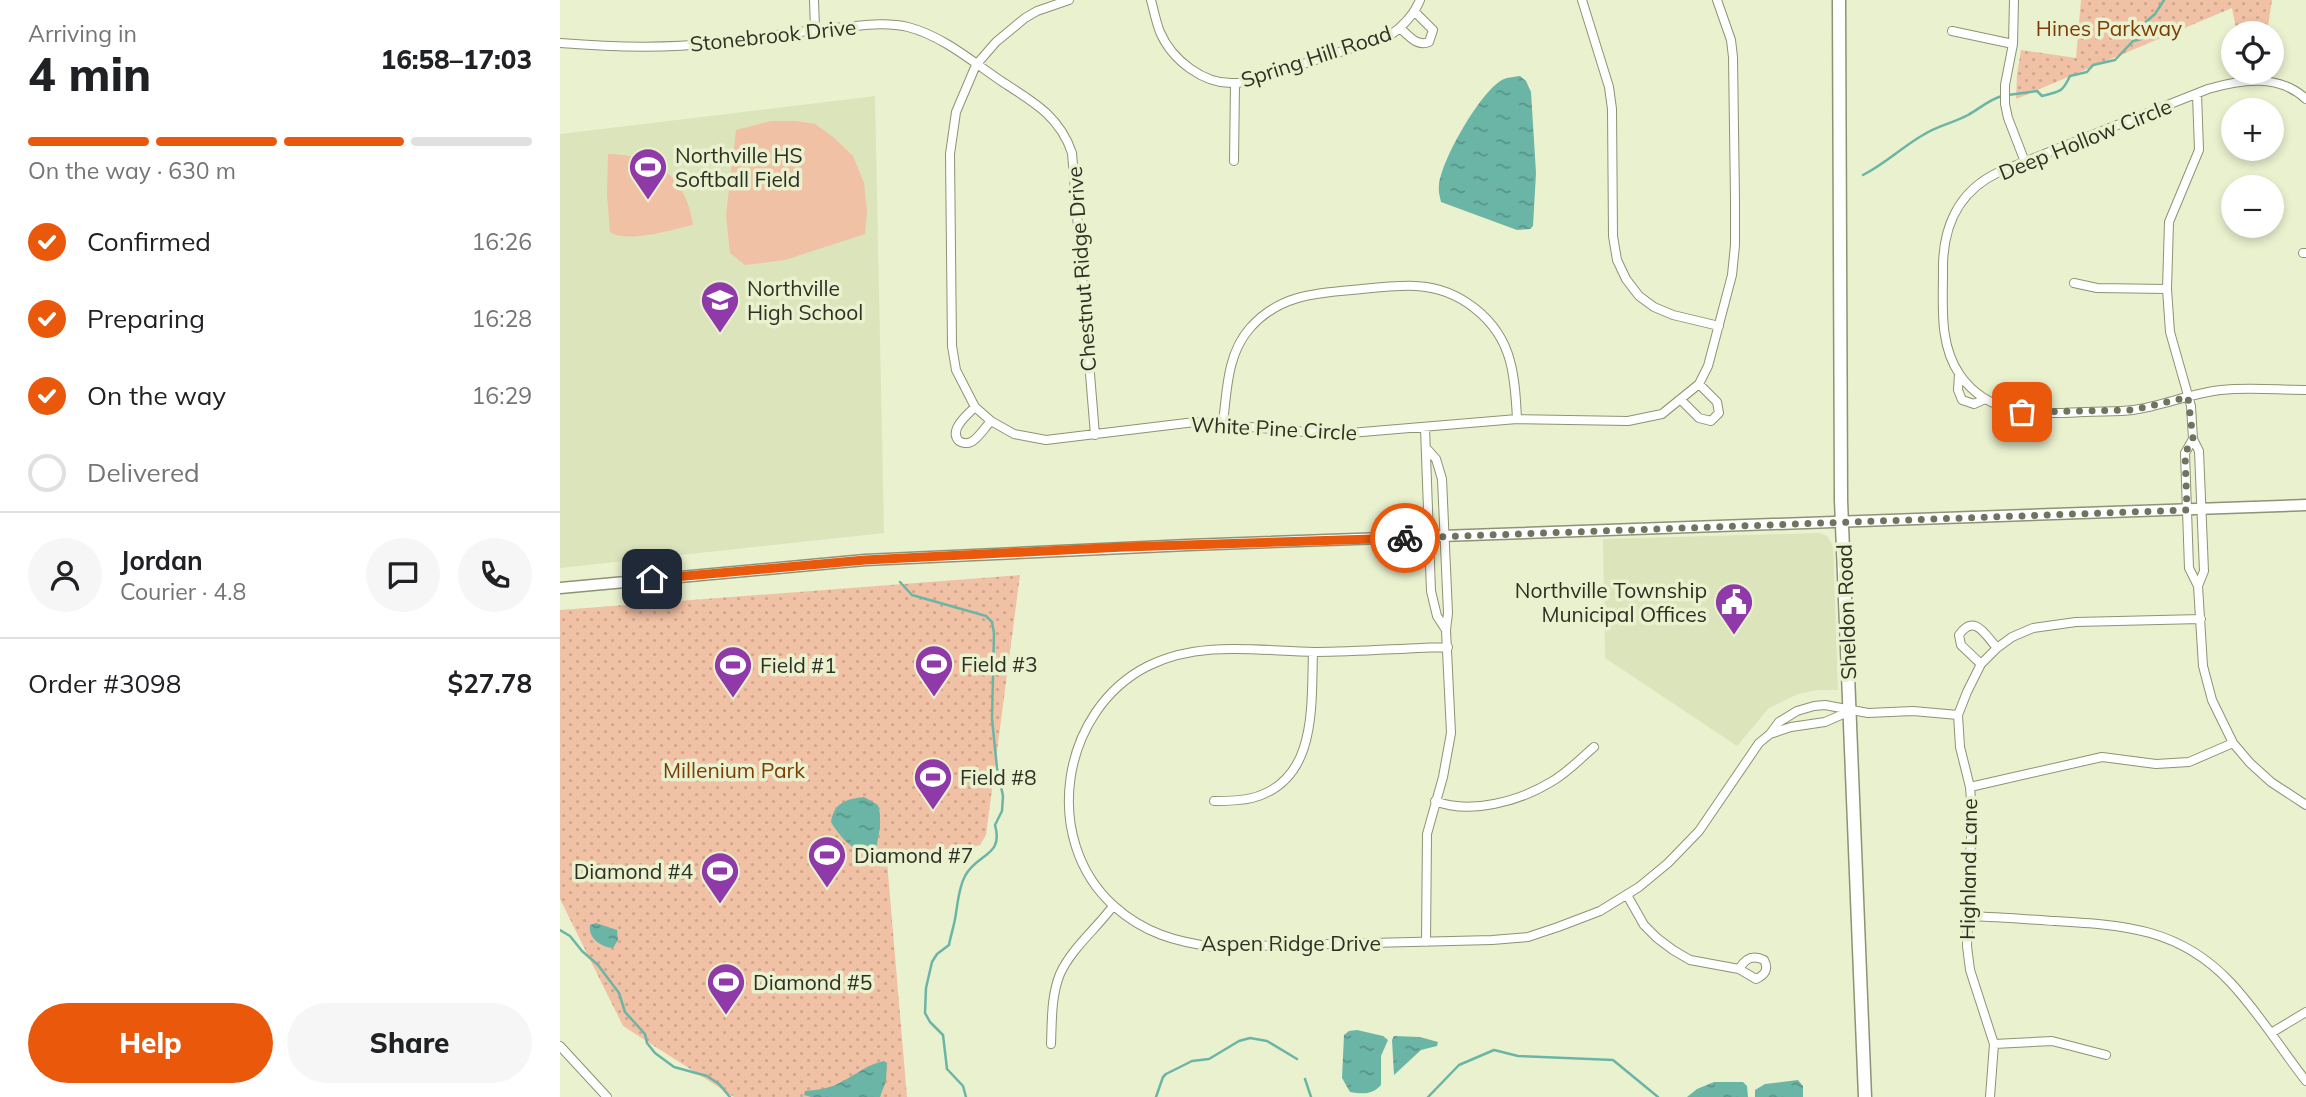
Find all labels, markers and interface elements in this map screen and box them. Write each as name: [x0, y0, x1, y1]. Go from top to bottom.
street label: Stonebrook Drive: [689, 13, 857, 57]
park label: Hines Parkway: [2036, 15, 2182, 41]
text: Arriving in: [28, 19, 137, 48]
street label: Spring Hill Road: [1237, 19, 1395, 93]
map controls: [2221, 21, 2284, 238]
button: locate: [2221, 21, 2284, 84]
text: 16:58–17:03: [381, 43, 532, 76]
text: 4 min: [28, 45, 151, 103]
street label: Deep Hollow Circle: [1995, 92, 2175, 186]
button: +: [2221, 98, 2284, 161]
place label: Northville HS Softball Field: [675, 142, 803, 192]
sports icon: Northville HS Softball Field: [627, 146, 669, 201]
text: On the way · 630 m: [28, 156, 236, 185]
street label: Chestnut Ridge Drive: [1061, 166, 1101, 372]
button: −: [2221, 175, 2284, 238]
icon: check: [28, 223, 66, 261]
text: Confirmed: [87, 225, 211, 258]
text: 16:26: [472, 227, 532, 256]
place label: Northville High School: [747, 275, 863, 325]
school or university icon: Northville High School: [699, 279, 741, 334]
icon: check: [28, 300, 66, 338]
text: Preparing: [87, 302, 205, 335]
text: 16:28: [472, 304, 532, 333]
icon: check: [28, 377, 66, 415]
text: On the way: [87, 379, 226, 412]
text: 16:29: [472, 381, 532, 410]
pin: [1992, 382, 2052, 442]
icon: bag: [2003, 393, 2041, 431]
street label: White Pine Circle: [1190, 411, 1358, 445]
text: Delivered: [87, 456, 200, 489]
courier: [1370, 503, 1440, 573]
icon: bike: [1386, 519, 1424, 557]
button: person: [28, 538, 102, 612]
button: chat: [366, 538, 440, 612]
button: phone: [458, 538, 532, 612]
text: Jordan: [120, 544, 203, 577]
street label: Sheldon Road: [1831, 544, 1861, 680]
pin: [622, 549, 682, 609]
icon: home: [633, 560, 671, 598]
text: Courier · 4.8: [120, 577, 246, 606]
place label: Northville Township Municipal Offices: [1515, 577, 1707, 627]
public building icon: Northville Township Municipal Offices: [1713, 581, 1755, 636]
sports icon: Field #3: [913, 643, 955, 698]
sports icon: Field #1: [712, 644, 754, 699]
place label: Field #3: [961, 651, 1038, 677]
place label: Field #1: [760, 652, 837, 678]
text: Order #3098: [28, 667, 181, 700]
text: $27.78: [448, 667, 532, 700]
sports icon: Field #8: [912, 756, 954, 811]
park label: Millenium Park: [663, 757, 805, 783]
place label: Field #8: [960, 764, 1037, 790]
street label: Highland Lane: [1954, 798, 1982, 940]
sports icon: Diamond #7: [806, 834, 848, 889]
place label: Diamond #7: [854, 842, 973, 868]
sports icon: Diamond #4: [699, 850, 741, 905]
place label: Diamond #4: [574, 858, 693, 884]
street label: Aspen Ridge Drive: [1201, 930, 1381, 956]
sports icon: Diamond #5: [705, 961, 747, 1016]
place label: Diamond #5: [753, 969, 872, 995]
button: Help: [28, 1003, 273, 1083]
button: Share: [287, 1003, 532, 1083]

